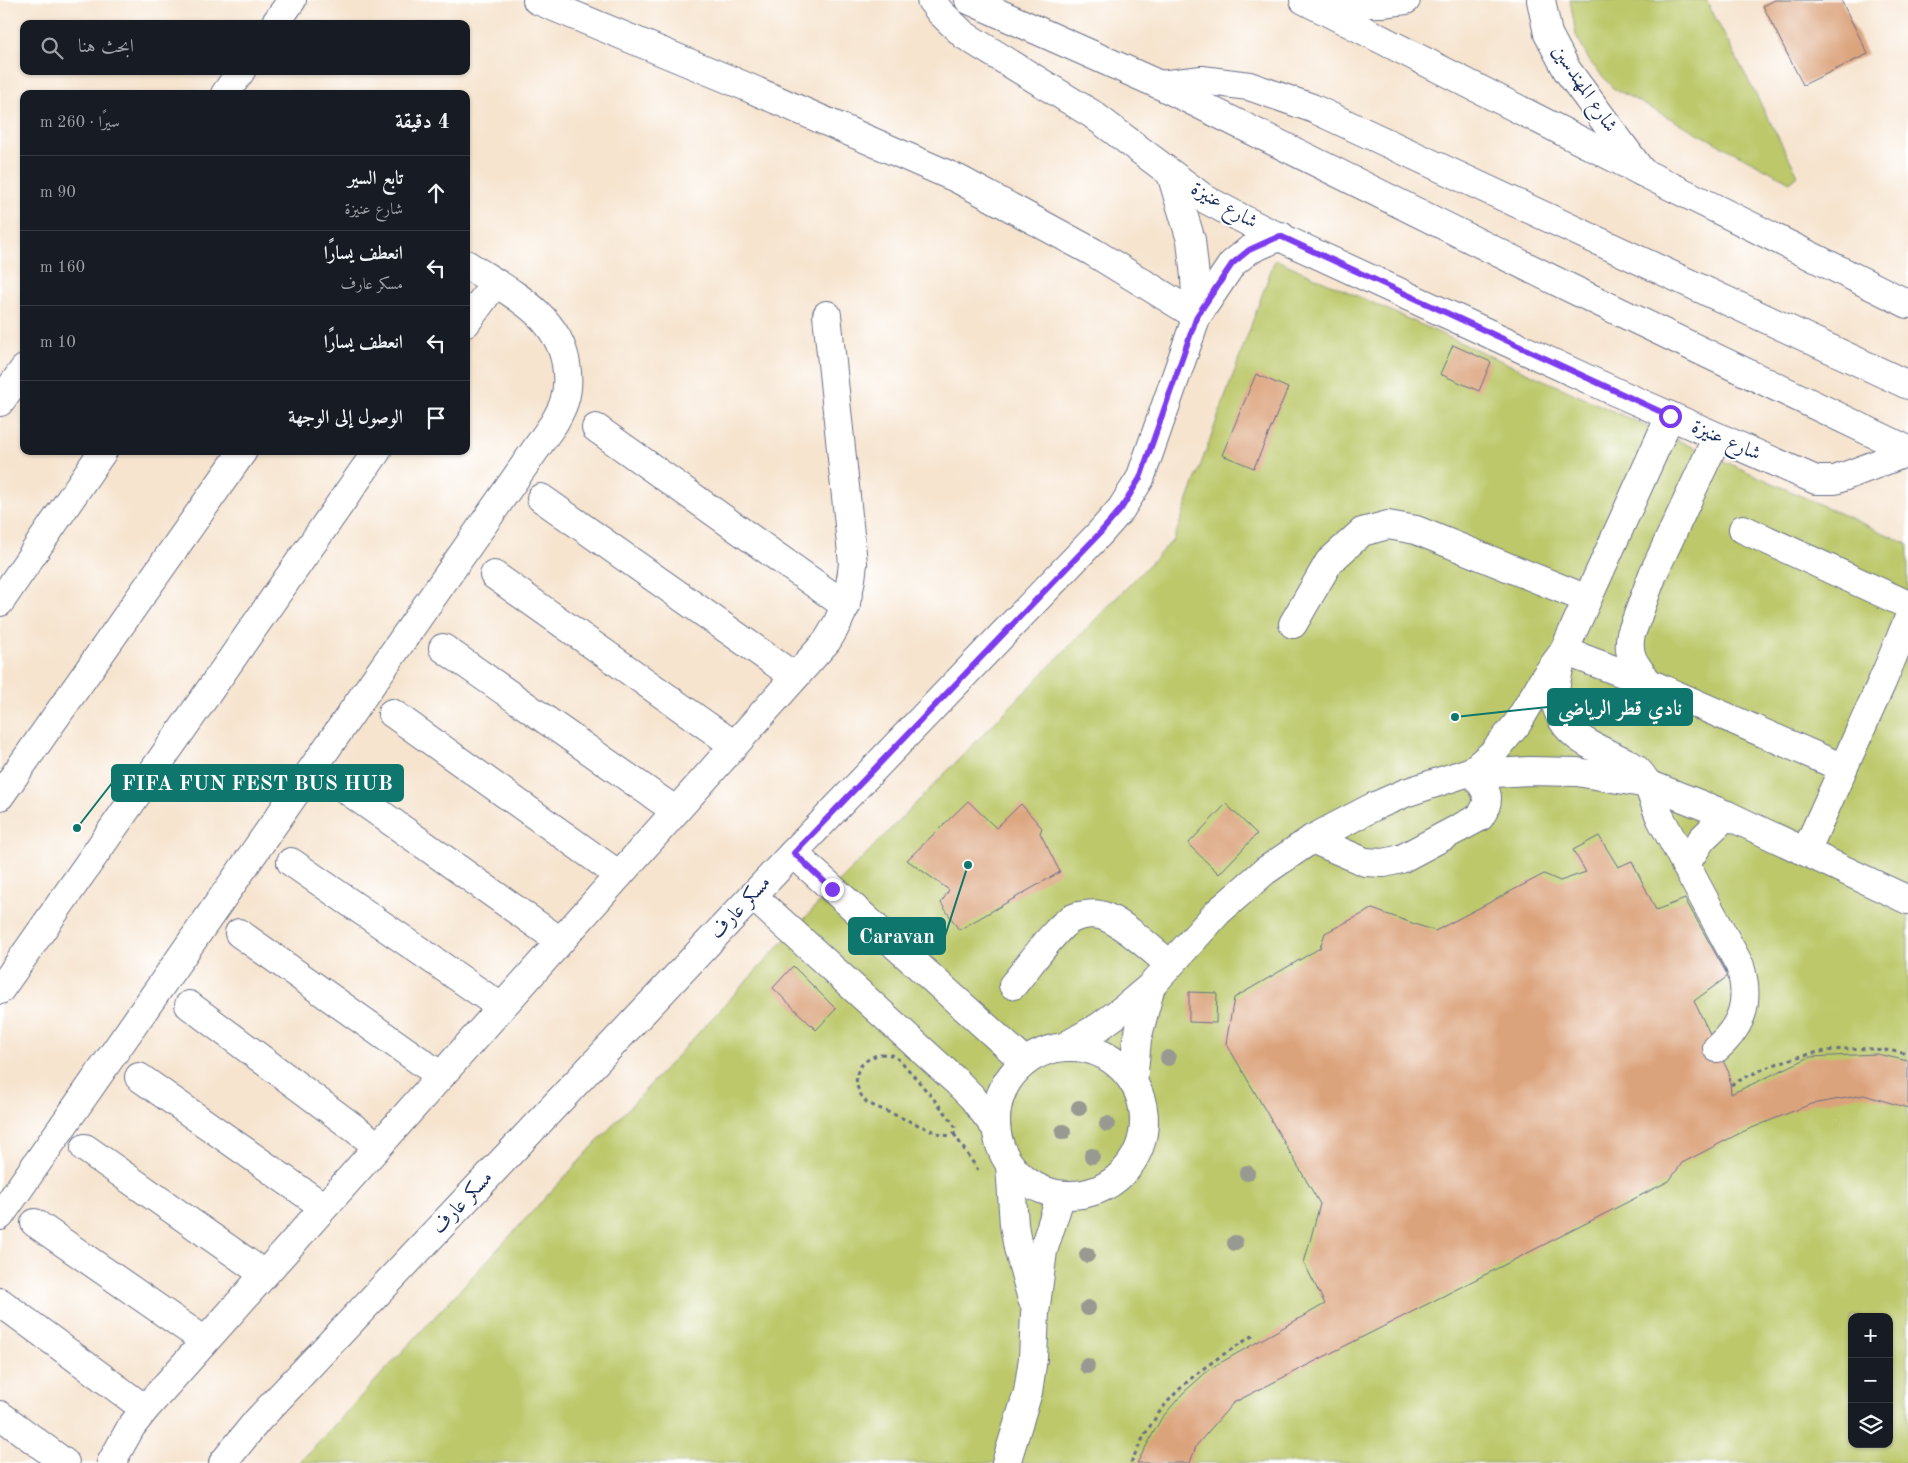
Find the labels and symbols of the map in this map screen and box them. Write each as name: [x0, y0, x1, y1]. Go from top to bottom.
street label: شارع المهندسين: [1543, 42, 1620, 140]
street label: شارع عنيزة: [1184, 179, 1261, 238]
route start: [1659, 405, 1682, 428]
street label: شارع عنيزة: [1686, 417, 1763, 470]
callout: نادي قطر الرياضي: [1548, 689, 1692, 725]
text: نادي قطر الرياضي: [1558, 698, 1682, 728]
callout: FIFA FUN FEST BUS HUB: [112, 765, 403, 801]
text: FIFA FUN FEST BUS HUB: [121, 774, 393, 795]
street label: مسكر عارف: [706, 872, 776, 944]
route end: [821, 878, 844, 901]
callout: Caravan: [849, 918, 945, 954]
text: Caravan: [859, 927, 935, 948]
street label: مسكر عارف: [428, 1167, 498, 1239]

